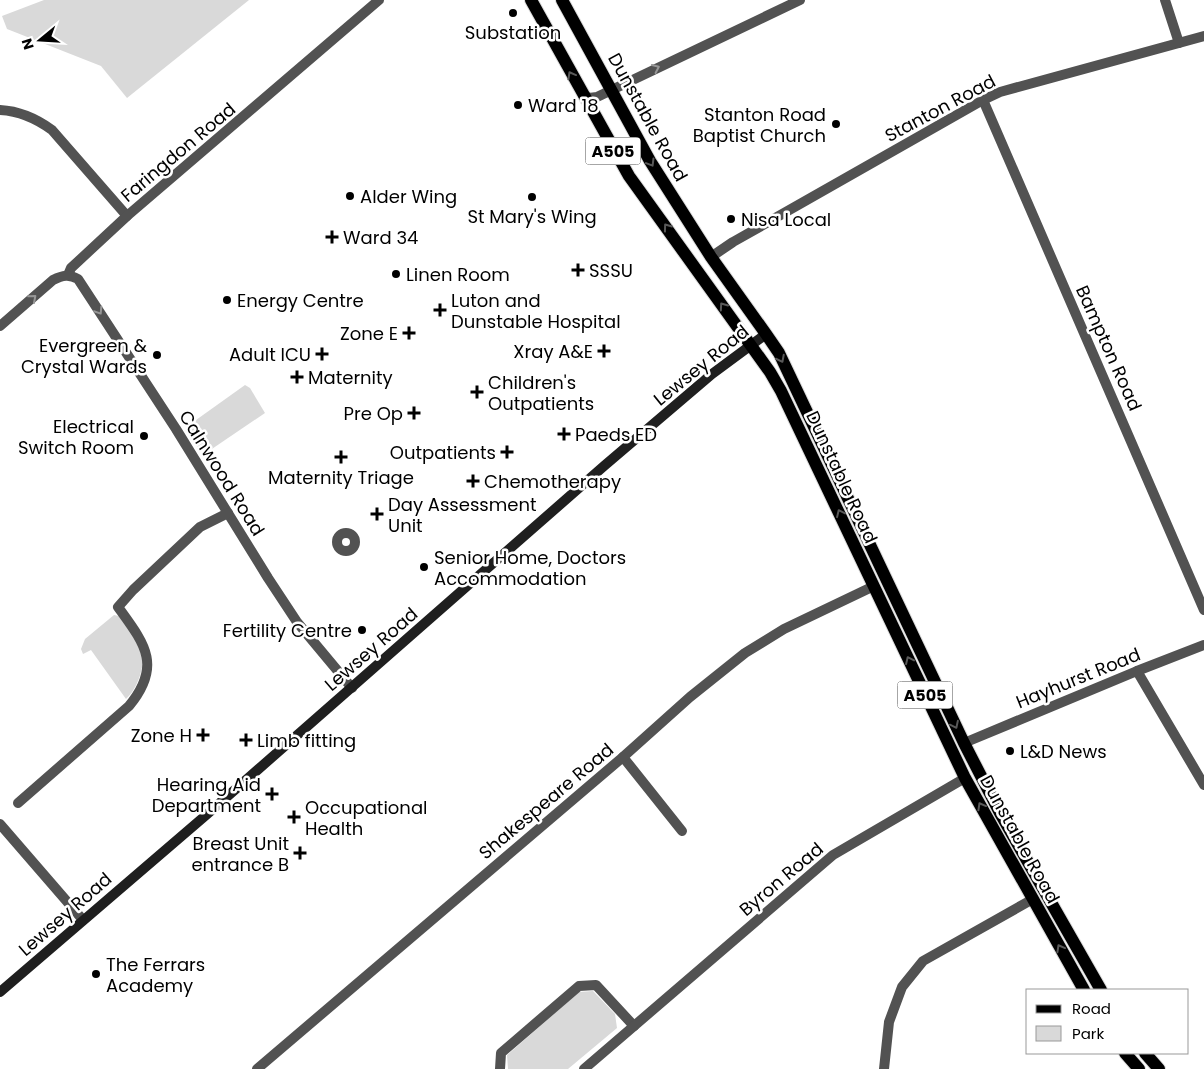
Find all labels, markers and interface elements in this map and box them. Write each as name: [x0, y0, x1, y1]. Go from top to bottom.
marker: Substation: [507, 7, 519, 19]
north arrow: [15, 15, 65, 65]
place label: Substation: [465, 20, 561, 45]
text: N: [16, 36, 39, 52]
street label: Dunstable Road: [602, 48, 694, 186]
one-way arrow: [651, 64, 660, 74]
street label: Stanton Road: [880, 68, 1000, 148]
one-way arrow: [568, 71, 578, 80]
place label: Ward 18: [528, 93, 599, 118]
street label: Faringdon Road: [115, 97, 241, 207]
marker: Ward 18: [512, 99, 524, 111]
place label: Stanton Road Baptist Church: [693, 102, 826, 148]
marker: Stanton Road Baptist Church: [830, 118, 842, 130]
road number: A505: [586, 138, 640, 164]
one-way arrow: [645, 157, 655, 166]
place label: Alder Wing: [360, 184, 457, 209]
marker: Alder Wing: [344, 190, 356, 202]
marker: St Mary's Wing: [526, 191, 538, 203]
place label: St Mary's Wing: [467, 204, 597, 229]
place label: Nisa Local: [741, 207, 831, 232]
marker: Nisa Local: [725, 213, 737, 225]
one-way arrow: [664, 224, 672, 233]
place label: Ward 34: [343, 225, 418, 250]
marker: Ward 34: [325, 230, 339, 244]
place label: SSSU: [589, 258, 633, 283]
place label: Linen Room: [406, 262, 510, 287]
marker: SSSU: [571, 263, 585, 277]
marker: Linen Room: [390, 268, 402, 280]
street label: Bampton Road: [1070, 281, 1148, 415]
place label: Energy Centre: [237, 288, 364, 313]
place label: Luton and Dunstable Hospital: [451, 288, 621, 334]
marker: Energy Centre: [221, 294, 233, 306]
one-way arrow: [27, 295, 36, 304]
one-way arrow: [720, 302, 729, 312]
marker: Luton and Dunstable Hospital: [433, 303, 447, 317]
one-way arrow: [92, 305, 102, 314]
street label: Lewsey Road: [648, 319, 754, 411]
place label: Zone E: [340, 321, 398, 346]
marker: Zone E: [402, 326, 416, 340]
place label: Evergreen & Crystal Wards: [21, 333, 148, 379]
place label: Xray A&E: [513, 339, 593, 364]
place label: Adult ICU: [229, 342, 311, 367]
marker: Xray A&E: [597, 344, 611, 358]
marker: Adult ICU: [315, 347, 329, 361]
marker: Evergreen & Crystal Wards: [151, 349, 163, 361]
one-way arrow: [775, 354, 785, 363]
place label: Maternity: [308, 365, 393, 390]
marker: Maternity: [290, 370, 304, 384]
place label: Children's Outpatients: [488, 370, 594, 416]
marker: Children's Outpatients: [470, 385, 484, 399]
place label: Pre Op: [344, 401, 403, 426]
street label: Calnwood Road: [173, 405, 271, 541]
marker: Pre Op: [407, 406, 421, 420]
street label: Dunstable Road: [800, 407, 884, 547]
place label: Electrical Switch Room: [18, 414, 134, 460]
place label: Paeds ED: [575, 422, 657, 447]
marker: Paeds ED: [557, 427, 571, 441]
marker: Electrical Switch Room: [138, 430, 150, 442]
place label: Outpatients: [390, 440, 496, 465]
marker: Outpatients: [500, 445, 514, 459]
marker: Maternity Triage: [334, 450, 348, 464]
place label: Maternity Triage: [268, 465, 414, 490]
place label: Chemotherapy: [484, 469, 621, 494]
marker: Chemotherapy: [466, 474, 480, 488]
place label: Day Assessment Unit: [388, 492, 536, 538]
marker: Day Assessment Unit: [370, 507, 384, 521]
one-way arrow: [836, 509, 846, 518]
place label: Senior Home, Doctors Accommodation: [434, 545, 626, 591]
marker: Senior Home, Doctors Accommodation: [418, 561, 430, 573]
street label: Lewsey Road: [319, 602, 423, 696]
place label: Fertility Centre: [223, 618, 352, 643]
marker: Fertility Centre: [356, 624, 368, 636]
street label: Hayhurst Road: [1012, 642, 1144, 714]
one-way arrow: [905, 656, 915, 665]
road number: A505: [898, 682, 952, 708]
one-way arrow: [949, 719, 959, 728]
place label: Zone H: [131, 723, 192, 748]
marker: Zone H: [196, 728, 210, 742]
place label: Limb fitting: [257, 728, 356, 753]
marker: Limb fitting: [239, 733, 253, 747]
street label: Shakespeare Road: [473, 737, 619, 865]
place label: L&D News: [1020, 739, 1107, 764]
marker: L&D News: [1004, 745, 1016, 757]
street label: Dunstable Road: [974, 770, 1066, 908]
place label: Hearing Aid Department: [152, 772, 261, 818]
marker: Hearing Aid Department: [265, 787, 279, 801]
place label: Occupational Health: [305, 795, 427, 841]
one-way arrow: [977, 802, 987, 811]
marker: Occupational Health: [287, 810, 301, 824]
place label: Breast Unit entrance B: [191, 831, 289, 877]
street label: Byron Road: [734, 836, 828, 922]
marker: Breast Unit entrance B: [293, 846, 307, 860]
street label: Lewsey Road: [13, 867, 117, 961]
one-way arrow: [1057, 944, 1067, 953]
place label: The Ferrars Academy: [106, 952, 205, 998]
marker: The Ferrars Academy: [90, 968, 102, 980]
legend: [1026, 989, 1189, 1054]
text: Road: [1072, 998, 1111, 1019]
text: Park: [1072, 1023, 1104, 1044]

